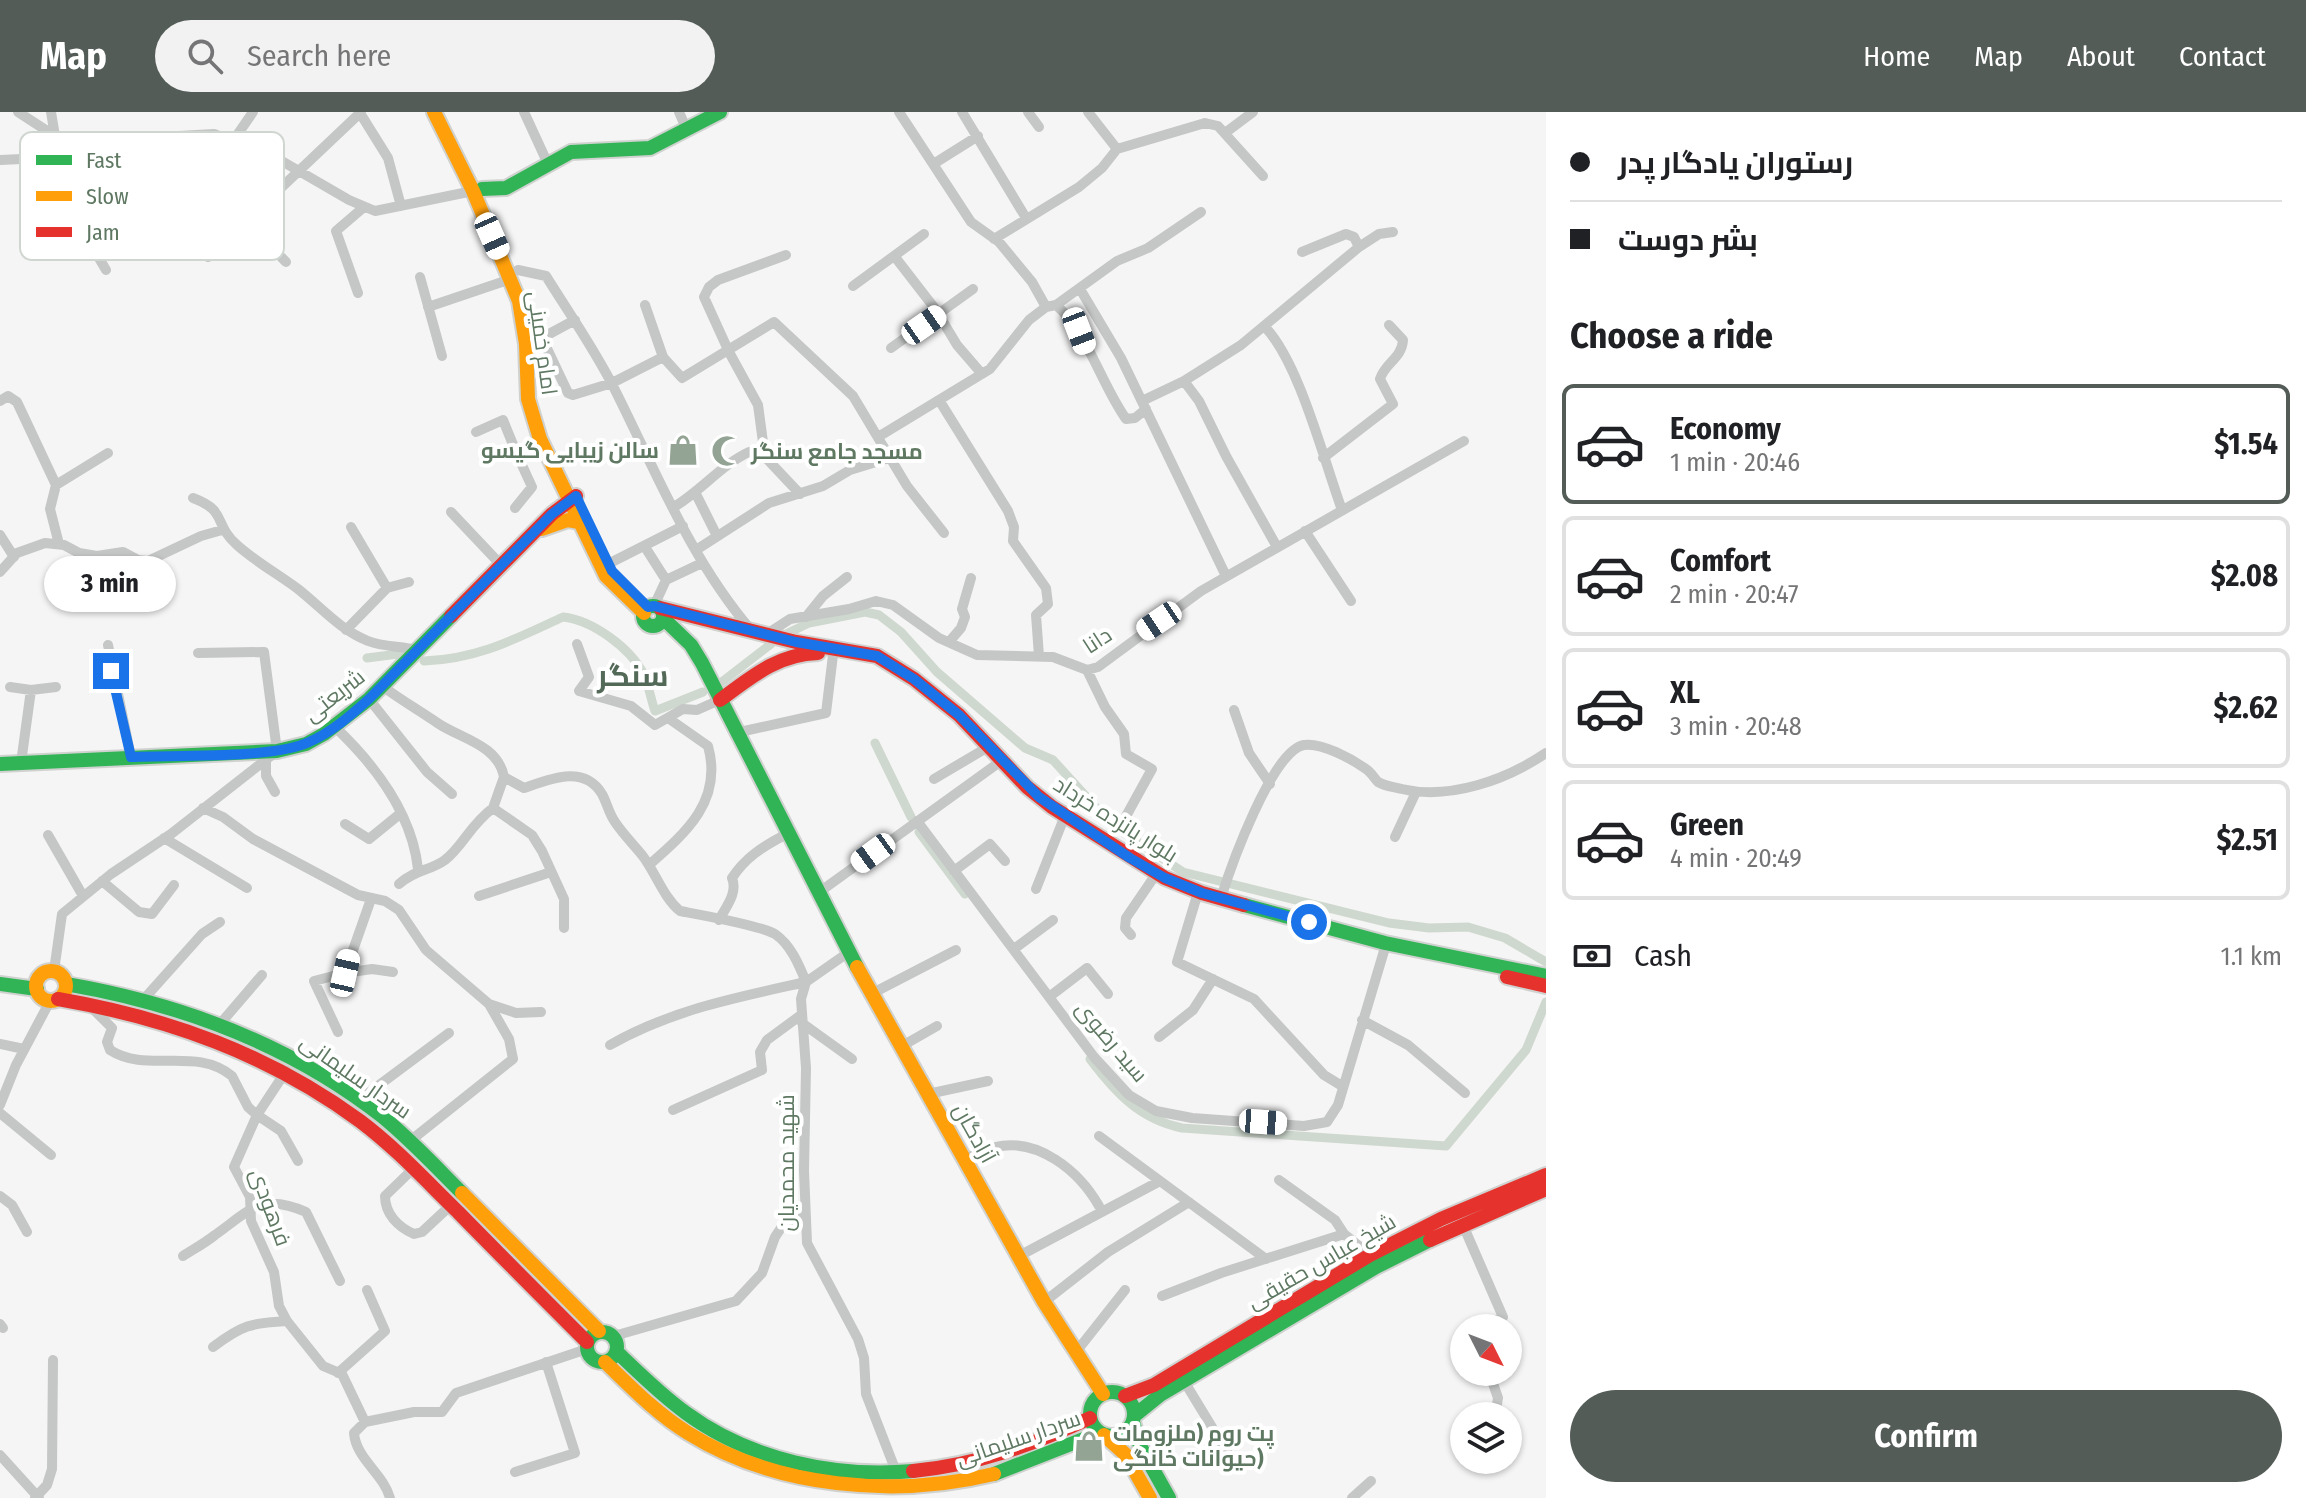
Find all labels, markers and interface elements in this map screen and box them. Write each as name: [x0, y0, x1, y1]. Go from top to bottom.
search box: [155, 20, 715, 92]
text: Map: [40, 33, 107, 79]
icon: search: [183, 34, 227, 78]
text: Search here: [247, 38, 391, 74]
text: Home: [1863, 40, 1930, 73]
text: Map: [1974, 40, 2023, 73]
text: About: [2067, 40, 2135, 73]
text: Contact: [2179, 40, 2266, 73]
legend: [20, 132, 284, 260]
text: رستوران یادگار پدر: [1618, 145, 1853, 181]
text: Fast: [86, 147, 122, 174]
text: Slow: [86, 183, 129, 210]
car: [471, 209, 513, 263]
text: Jam: [86, 219, 120, 246]
text: بشر دوست: [1618, 222, 1758, 258]
street label: امام خمینی: [520, 289, 563, 397]
car: [897, 301, 951, 349]
car: [1059, 304, 1099, 358]
text: Choose a ride: [1570, 314, 1773, 358]
icon: car: [1574, 408, 1646, 480]
text: Economy: [1670, 411, 1781, 447]
text: $1.54: [2214, 426, 2278, 462]
shop icon: سالن زیبایی گیسو: [666, 433, 700, 467]
mosque icon: مسجد جامع سنگر: [710, 434, 744, 468]
place label: سالن زیبایی گیسو: [481, 437, 659, 464]
place label: مسجد جامع سنگر: [750, 438, 923, 466]
text: 1 min · 20:46: [1670, 447, 1800, 478]
icon: car: [1574, 540, 1646, 612]
text: Comfort: [1670, 543, 1771, 579]
callout: 3 min: [45, 555, 177, 611]
text: $2.08: [2211, 558, 2278, 594]
text: 3 min: [81, 568, 139, 599]
text: 2 min · 20:47: [1670, 579, 1799, 610]
car: [1132, 598, 1186, 644]
street label: دانا: [1078, 621, 1117, 660]
route end: [93, 653, 129, 689]
district label: سنگر: [596, 658, 669, 694]
street label: شریعتی: [298, 663, 370, 728]
icon: car: [1574, 672, 1646, 744]
text: XL: [1670, 675, 1700, 711]
text: $2.62: [2214, 690, 2278, 726]
text: 3 min · 20:48: [1670, 711, 1802, 742]
street label: بلوار پانزده خرداد: [1048, 770, 1183, 869]
icon: car: [1574, 804, 1646, 876]
text: Green: [1670, 807, 1744, 843]
text: $2.51: [2217, 822, 2278, 858]
car: [847, 829, 899, 877]
text: 4 min · 20:49: [1670, 843, 1802, 874]
route start: [1291, 904, 1327, 940]
icon: cash: [1570, 934, 1614, 978]
text: Cash: [1634, 938, 1692, 974]
text: 1.1 km: [2221, 941, 2282, 972]
car: [328, 947, 362, 999]
street label: سید رضوی: [1070, 995, 1153, 1087]
street label: سردار سلیمانی: [295, 1028, 417, 1125]
street label: شهید محمدیان: [773, 1094, 800, 1232]
street label: آزادگان: [947, 1099, 1002, 1168]
car: [1238, 1108, 1288, 1136]
street label: فرهودی: [244, 1165, 297, 1250]
street label: شیخ عباس حقیقی: [1242, 1208, 1401, 1316]
north arrow: [1450, 1314, 1522, 1386]
map controls: [1450, 1314, 1522, 1474]
button: Confirm: [1570, 1390, 2282, 1482]
button: layers: [1450, 1402, 1522, 1474]
street label: سردار سلیمانی: [952, 1405, 1084, 1472]
place label: پت روم (ملزومات حیوانات خانگی): [1113, 1420, 1274, 1472]
shop icon: پت روم (ملزومات حیوانات خانگی): [1072, 1429, 1106, 1463]

